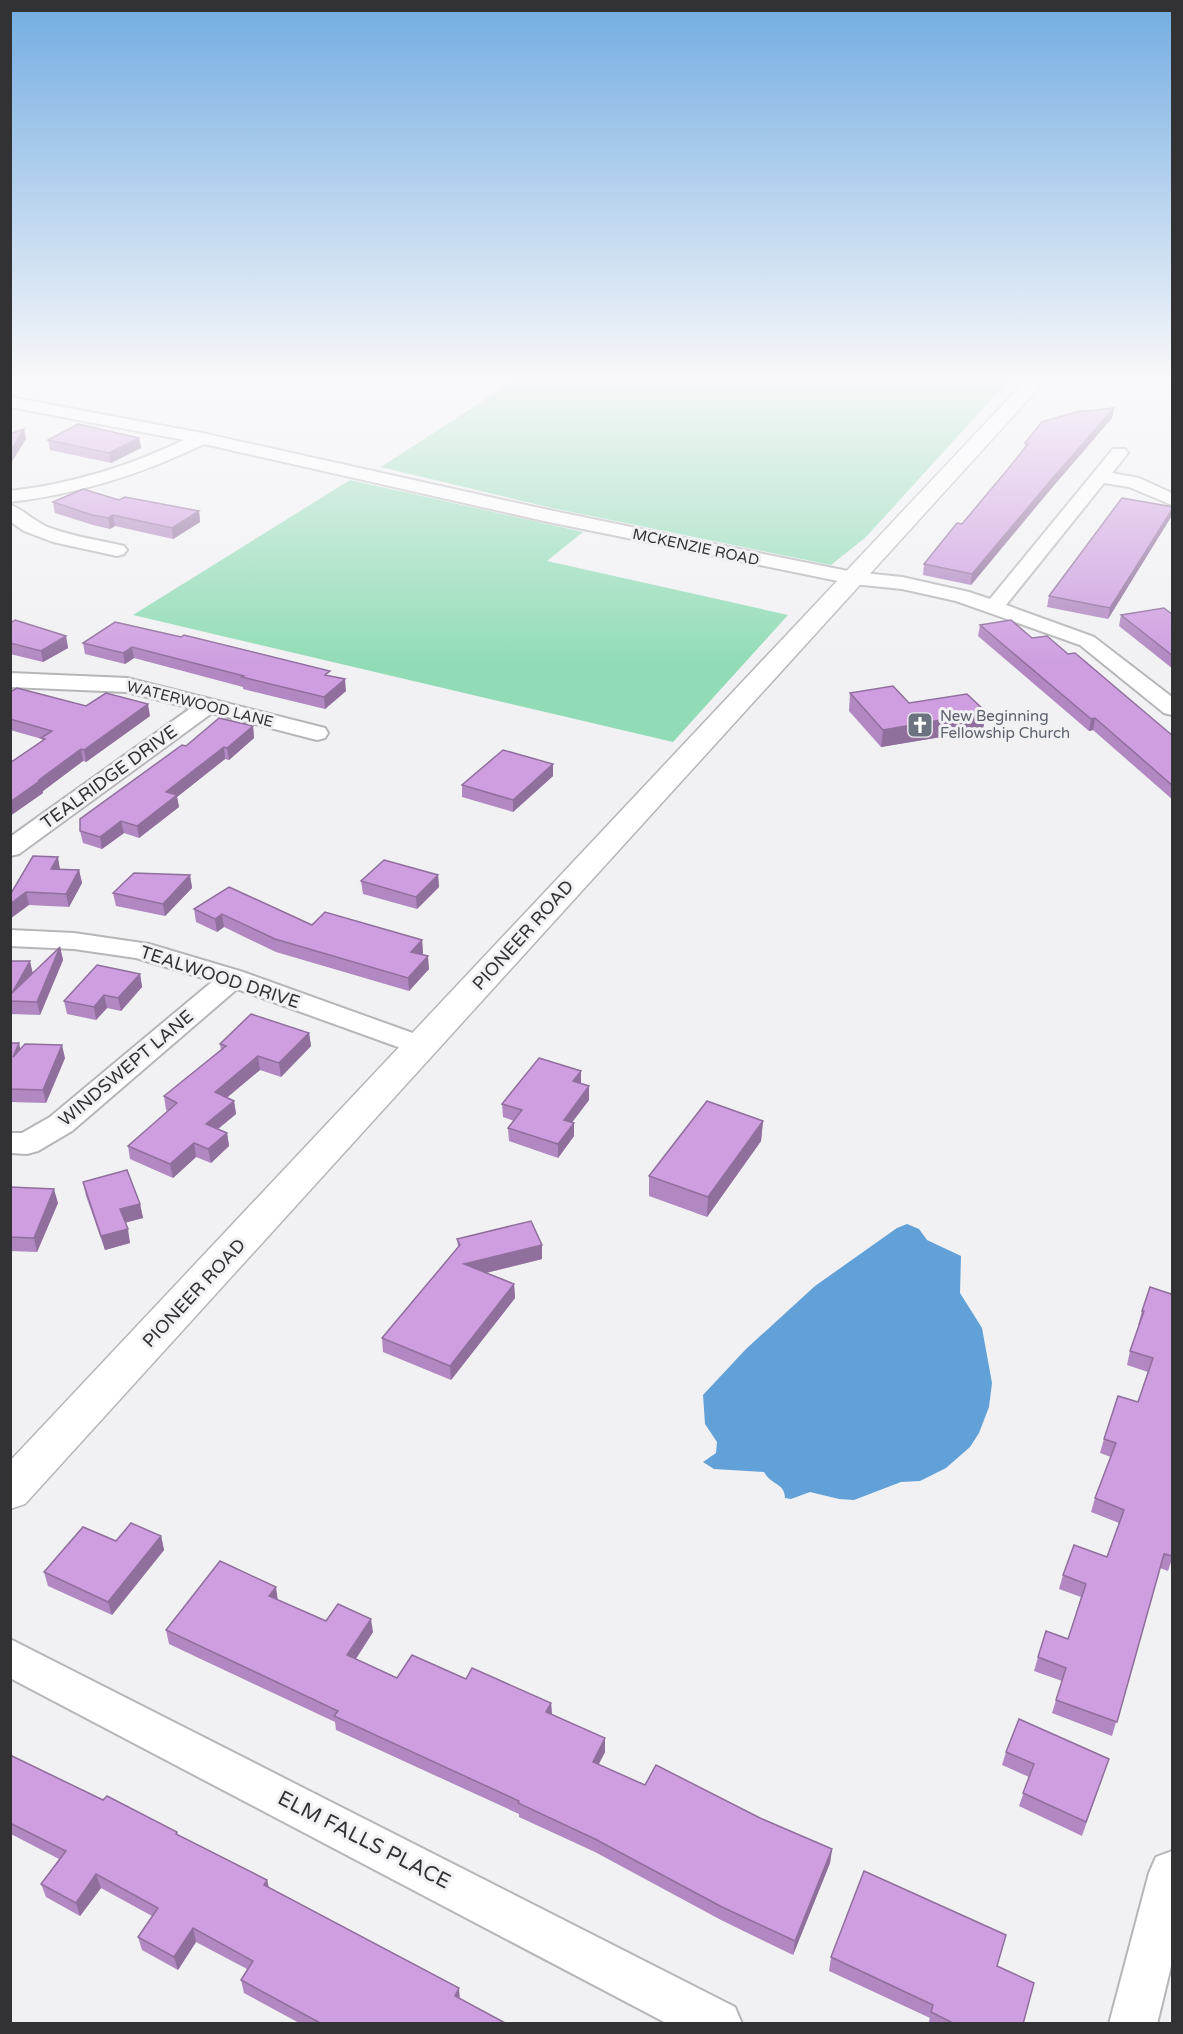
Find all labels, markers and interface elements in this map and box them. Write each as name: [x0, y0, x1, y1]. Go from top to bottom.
street label: MCKENZIE ROAD: [631, 525, 761, 569]
street label: WATERWOOD LANE: [125, 677, 275, 731]
place label: New Beginning Fellowship Church: [940, 707, 1070, 742]
church icon: New Beginning Fellowship Church: [905, 710, 935, 740]
street label: TEALRIDGE DRIVE: [37, 720, 181, 834]
street label: PIONEER ROAD: [468, 875, 578, 995]
street label: TEALWOOD DRIVE: [137, 941, 303, 1013]
street label: WINDSWEPT LANE: [54, 1005, 198, 1131]
street label: PIONEER ROAD: [138, 1234, 250, 1352]
street label: ELM FALLS PLACE: [274, 1786, 454, 1894]

